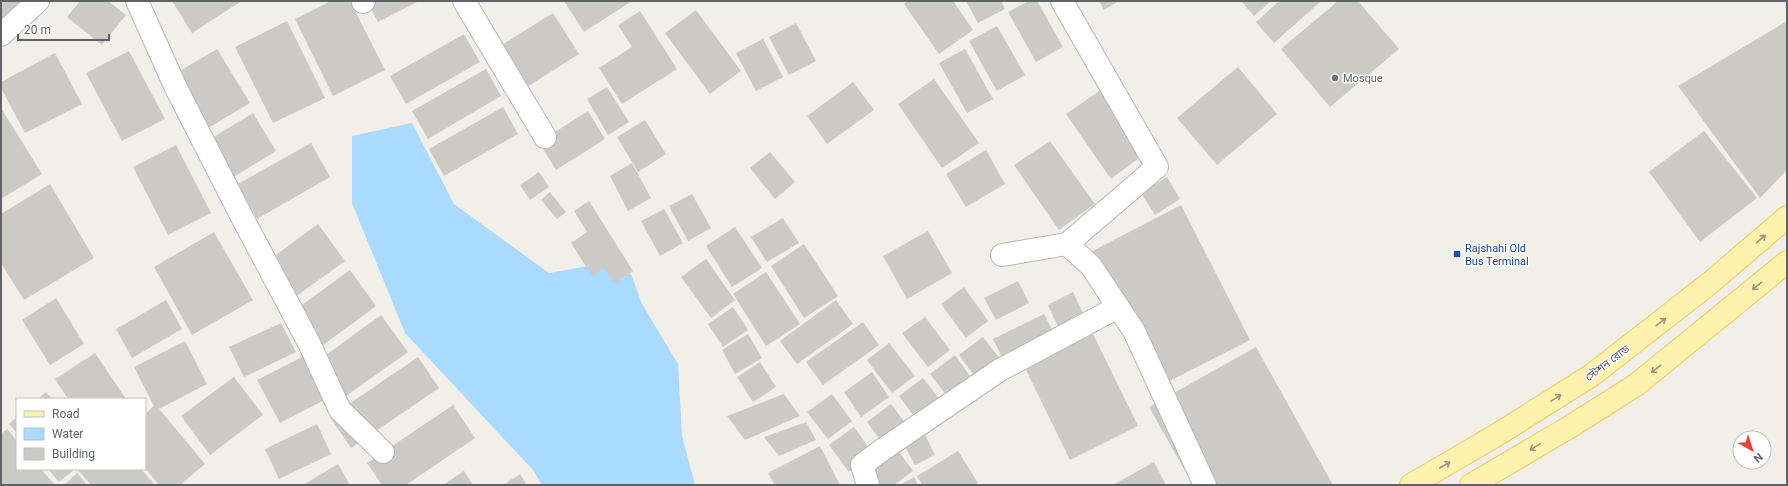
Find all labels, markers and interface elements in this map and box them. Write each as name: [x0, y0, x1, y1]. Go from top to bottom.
scale bar: [18, 16, 109, 42]
text: 20 m: [24, 23, 51, 37]
place label: Mosque: [1343, 72, 1383, 85]
marker: Mosque: [1330, 73, 1340, 83]
one-way arrow: [1756, 235, 1767, 244]
place label: Rajshahi Old Bus Terminal: [1465, 242, 1529, 268]
marker: Rajshahi Old Bus Terminal: [1452, 249, 1462, 259]
one-way arrow: [1751, 282, 1762, 291]
one-way arrow: [1655, 317, 1666, 326]
street label: স্টেশন রোড: [1583, 342, 1632, 384]
one-way arrow: [1651, 364, 1662, 373]
one-way arrow: [1550, 394, 1561, 402]
legend: [16, 398, 146, 470]
text: Road: [52, 407, 80, 421]
text: Water: [52, 427, 83, 441]
north arrow: [1732, 430, 1772, 470]
one-way arrow: [1530, 443, 1542, 451]
text: Building: [52, 447, 95, 461]
text: N: [1751, 450, 1765, 465]
one-way arrow: [1439, 461, 1451, 469]

